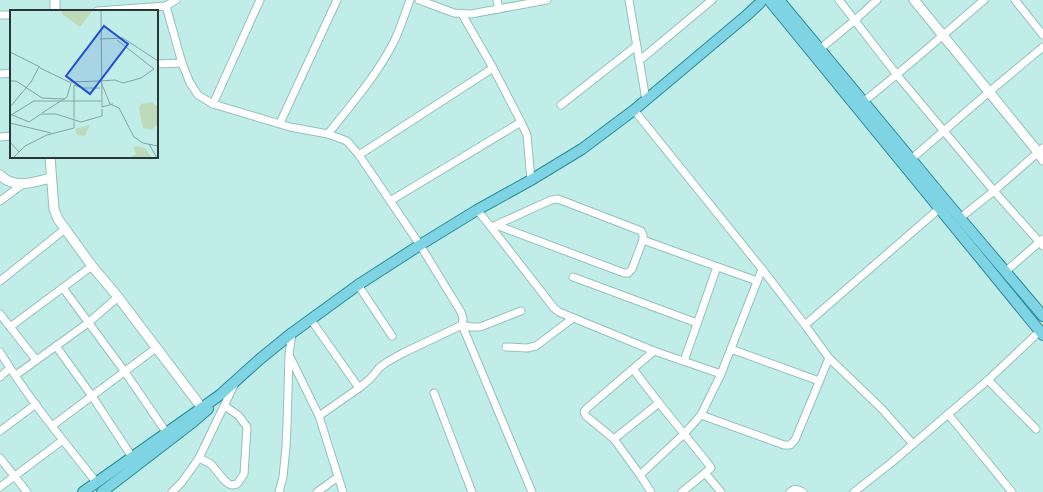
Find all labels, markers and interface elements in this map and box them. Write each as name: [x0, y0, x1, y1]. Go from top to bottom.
inset map: [10, 10, 158, 158]

